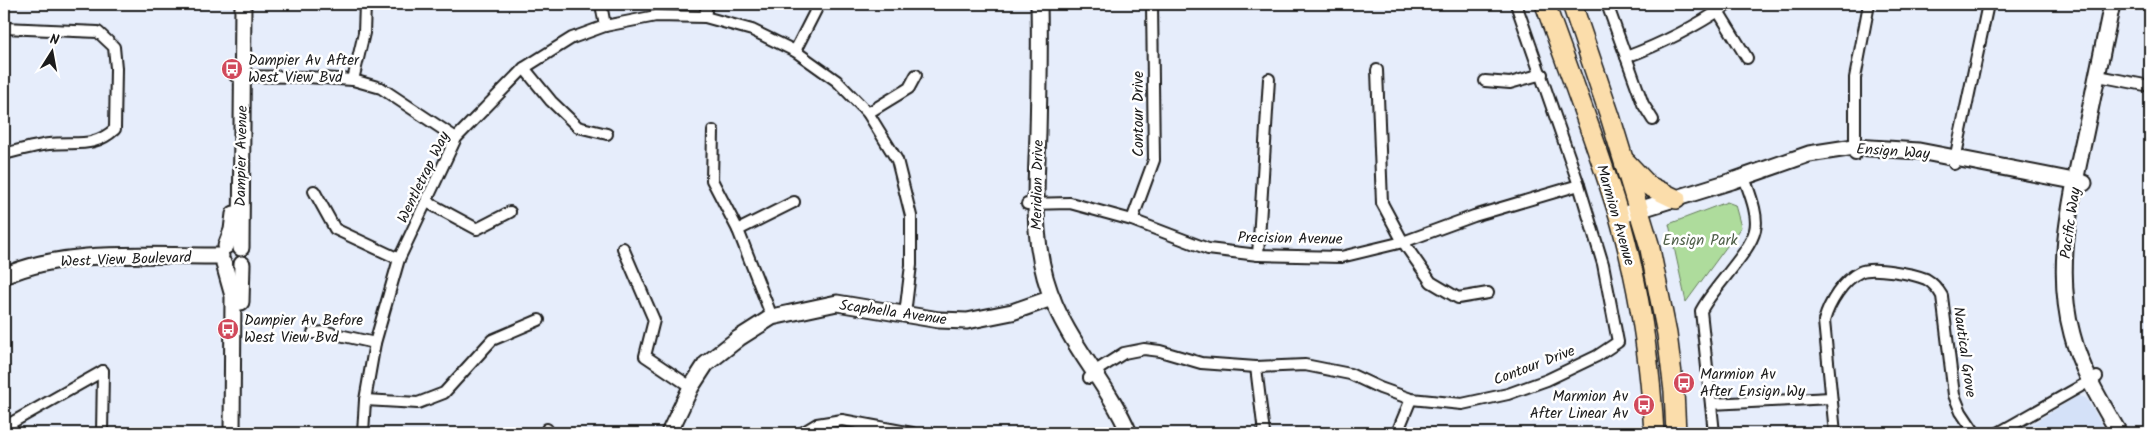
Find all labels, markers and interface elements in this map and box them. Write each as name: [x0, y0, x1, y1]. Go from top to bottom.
north arrow: [28, 28, 78, 78]
text: N: [48, 29, 61, 52]
place label: Dampier Av After West View Bvd: [248, 49, 360, 90]
bus stop icon: Dampier Av After West View Bvd: [220, 57, 244, 81]
street label: Contour Drive: [1127, 71, 1151, 157]
street label: Dampier Avenue: [229, 105, 255, 207]
street label: Wentletrap Way: [391, 127, 457, 227]
street label: Ensign Way: [1855, 137, 1931, 167]
street label: Meridian Drive: [1025, 139, 1051, 230]
street label: Marmion Avenue: [1589, 162, 1641, 269]
street label: Pacific Way: [2054, 185, 2088, 260]
street label: Precision Avenue: [1237, 226, 1343, 252]
park label: Ensign Park: [1662, 229, 1738, 253]
street label: West View Boulevard: [60, 246, 192, 274]
street label: Scaphella Avenue: [838, 294, 948, 332]
street label: Nautical Grove: [1946, 305, 1982, 399]
place label: Dampier Av Before West View Bvd: [244, 309, 363, 350]
bus stop icon: Dampier Av Before West View Bvd: [216, 317, 240, 341]
street label: Contour Drive: [1490, 339, 1579, 393]
place label: Marmion Av After Ensign Wy: [1700, 363, 1806, 404]
bus stop icon: Marmion Av After Ensign Wy: [1672, 371, 1696, 395]
place label: Marmion Av After Linear Av: [1530, 385, 1629, 426]
bus stop icon: Marmion Av After Linear Av: [1632, 393, 1656, 417]

